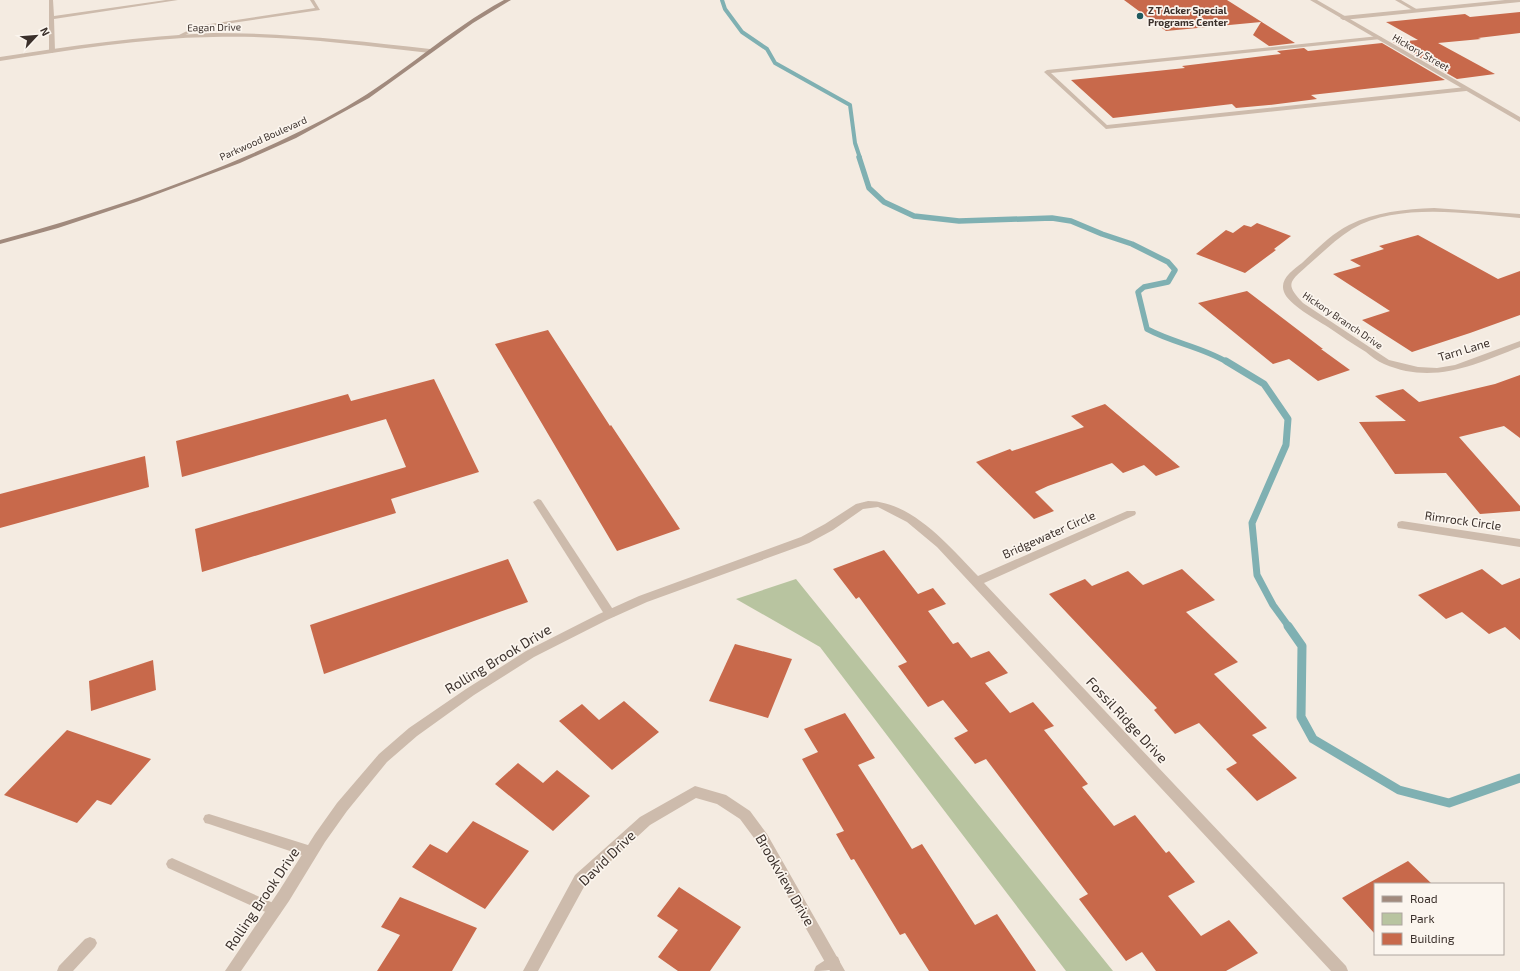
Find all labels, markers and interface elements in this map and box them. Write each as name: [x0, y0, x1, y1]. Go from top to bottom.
place label: Z T Acker Special Programs Center: [1148, 4, 1229, 28]
marker: Z T Acker Special Programs Center: [1135, 11, 1145, 21]
north arrow: [16, 16, 56, 56]
street label: Eagan Drive: [187, 21, 241, 33]
text: N: [38, 25, 53, 38]
street label: Hickory Street: [1390, 31, 1452, 73]
street label: Parkwood Boulevard: [218, 113, 308, 163]
street label: Hickory Branch Drive: [1301, 289, 1385, 351]
street label: Tarn Lane: [1436, 335, 1491, 363]
street label: Bridgewater Circle: [1000, 507, 1097, 561]
street label: Rimrock Circle: [1424, 508, 1502, 532]
street label: Rolling Brook Drive: [442, 620, 554, 697]
street label: Fossil Ridge Drive: [1083, 673, 1172, 766]
street label: David Drive: [575, 826, 639, 889]
street label: Brookview Drive: [752, 831, 819, 929]
street label: Rolling Brook Drive: [221, 844, 302, 954]
legend: [1374, 883, 1504, 955]
text: Road: [1410, 891, 1438, 905]
text: Park: [1410, 911, 1435, 925]
text: Building: [1410, 931, 1455, 945]

